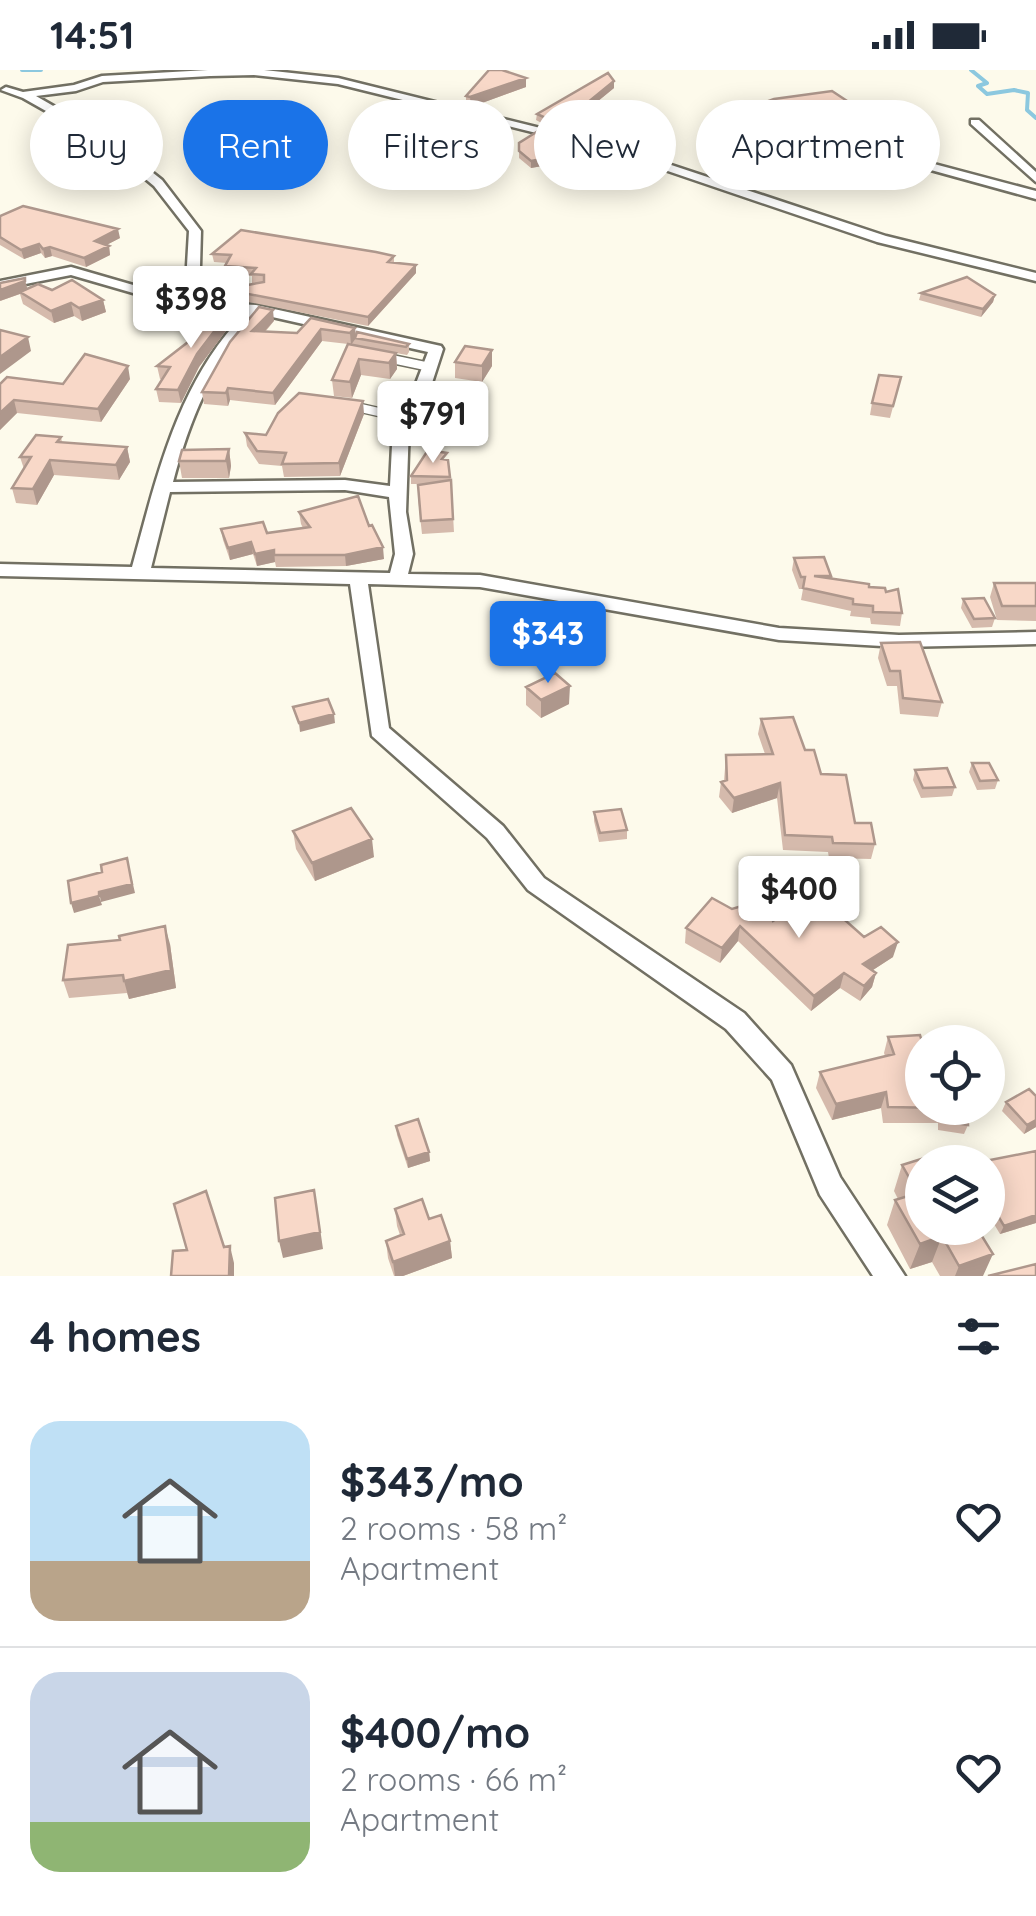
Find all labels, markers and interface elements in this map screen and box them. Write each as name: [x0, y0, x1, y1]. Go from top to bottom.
text: 14:51: [50, 11, 134, 59]
chip: Buy: [30, 100, 163, 190]
chip: Rent: [183, 100, 328, 190]
chip: Filters: [348, 100, 514, 190]
chip: New: [534, 100, 676, 190]
chip: Apartment: [696, 100, 940, 190]
pin: $398: [132, 266, 250, 351]
text: $398: [155, 278, 227, 318]
pin: $791: [374, 381, 492, 466]
text: $791: [399, 393, 467, 433]
pin: $343: [489, 601, 607, 686]
text: $343: [512, 613, 584, 653]
pin: $400: [740, 856, 858, 941]
text: $400: [760, 868, 838, 908]
map controls: [905, 1025, 1005, 1245]
button: locate: [905, 1025, 1005, 1125]
button: layers: [905, 1145, 1005, 1245]
icon: filters: [951, 1309, 1006, 1364]
text: 4 homes: [30, 1310, 201, 1363]
text: $343/mo: [340, 1455, 524, 1508]
icon: home: [110, 1461, 230, 1581]
icon: heart: [951, 1494, 1006, 1549]
text: 2 rooms · 58 m²: [340, 1508, 567, 1548]
text: Apartment: [340, 1548, 499, 1588]
text: $400/mo: [340, 1706, 530, 1759]
icon: home: [110, 1712, 230, 1832]
icon: heart: [951, 1745, 1006, 1800]
text: 2 rooms · 66 m²: [340, 1759, 567, 1799]
text: Apartment: [340, 1799, 499, 1839]

